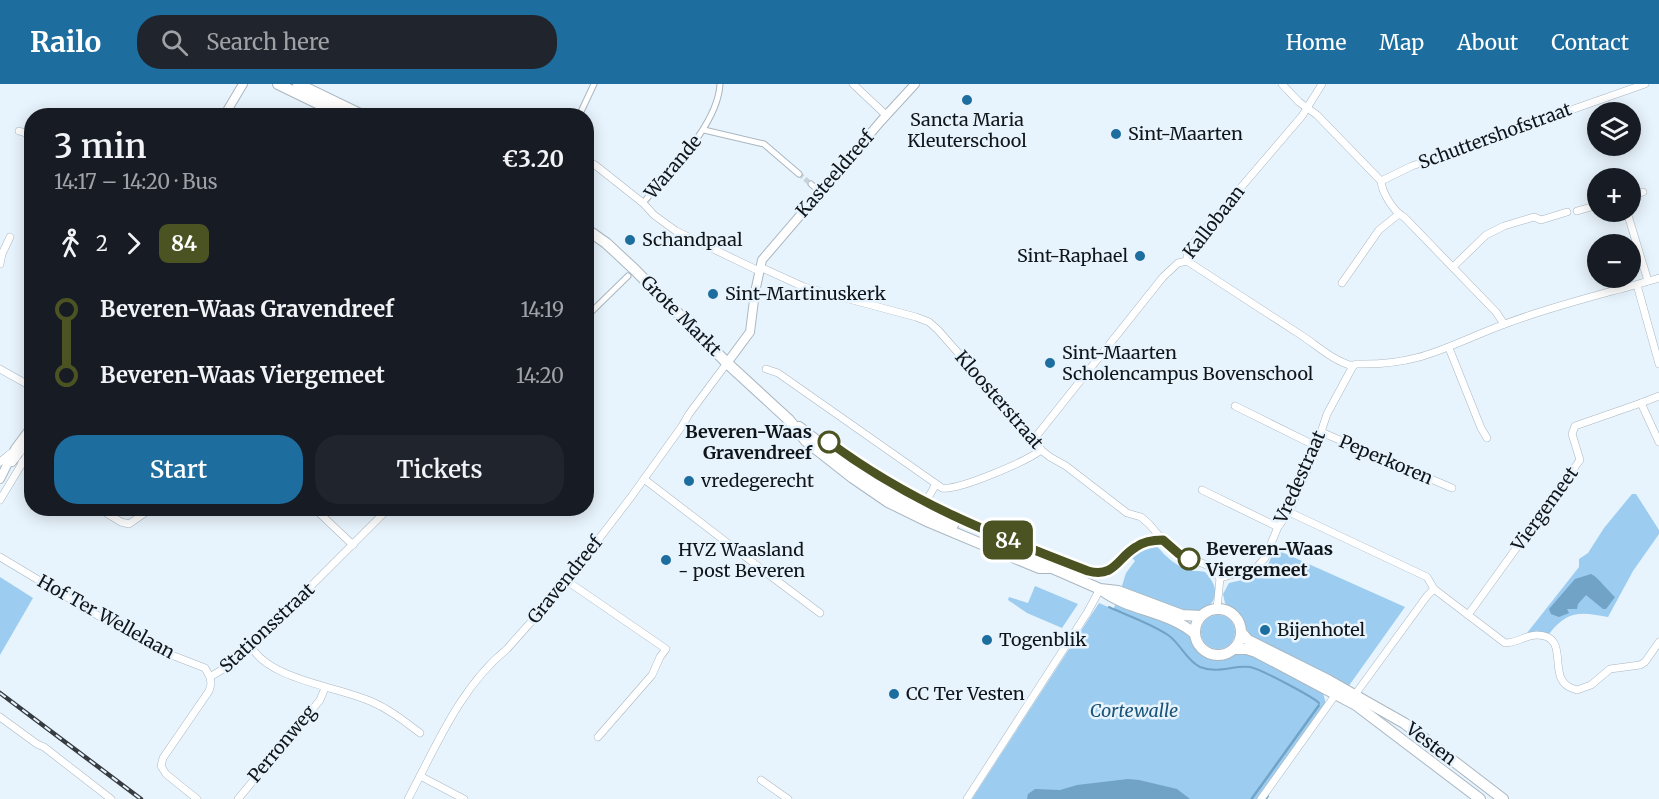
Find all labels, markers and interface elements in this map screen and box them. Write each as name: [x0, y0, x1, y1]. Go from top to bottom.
search box: [137, 15, 557, 69]
text: Railo: [30, 24, 101, 60]
icon: search: [158, 26, 191, 59]
text: Search here: [206, 28, 330, 56]
text: Home: [1286, 29, 1346, 56]
text: Map: [1379, 29, 1424, 56]
text: About: [1457, 29, 1518, 56]
text: Contact: [1551, 29, 1629, 56]
marker: Sancta Maria Kleuterschool: [960, 93, 974, 107]
street label: Schuttershofstraat: [1415, 97, 1574, 174]
map controls: [1587, 102, 1641, 288]
button: layers: [1587, 102, 1641, 156]
place label: Sancta Maria Kleuterschool: [907, 108, 1027, 152]
place label: Sint-Maarten: [1128, 122, 1243, 145]
street label: Kasteeldreef: [791, 125, 879, 222]
text: 3 min: [54, 126, 147, 167]
marker: Sint-Maarten: [1109, 127, 1123, 141]
street label: Warande: [638, 130, 706, 204]
text: €3.20: [502, 145, 564, 173]
button: +: [1587, 168, 1641, 222]
text: 14:17 – 14:20 · Bus: [54, 169, 218, 194]
street label: Kallobaan: [1178, 180, 1249, 263]
icon: walk: [54, 227, 87, 260]
icon: forward: [117, 227, 150, 260]
place label: Schandpaal: [642, 228, 743, 251]
text: 84: [171, 230, 197, 257]
text: 2: [96, 231, 108, 256]
marker: Schandpaal: [623, 233, 637, 247]
button: −: [1587, 234, 1641, 288]
place label: Sint-Raphael: [1017, 244, 1128, 267]
marker: Sint-Raphael: [1133, 249, 1147, 263]
street label: Grote Markt: [636, 270, 727, 361]
place label: Sint-Martinuskerk: [725, 282, 886, 305]
marker: Sint-Martinuskerk: [706, 287, 720, 301]
text: Beveren-Waas Gravendreef: [100, 295, 394, 323]
text: 14:19: [520, 297, 564, 322]
place label: Sint-Maarten Scholencampus Bovenschool: [1062, 341, 1314, 385]
street label: Kloosterstraat: [950, 346, 1048, 454]
marker: Sint-Maarten Scholencampus Bovenschool: [1043, 356, 1057, 370]
text: Beveren-Waas Viergemeet: [100, 361, 385, 389]
text: 14:20: [516, 363, 564, 388]
place label: Beveren-Waas Gravendreef: [685, 420, 813, 464]
street label: Vredestraat: [1268, 427, 1330, 528]
street label: Peperkoren: [1336, 429, 1437, 490]
marker: Beveren-Waas Gravendreef: [818, 431, 840, 453]
button: Start: [54, 435, 303, 504]
button: Tickets: [315, 435, 564, 504]
street label: Viergemeet: [1506, 462, 1583, 556]
place label: vredegerecht: [700, 469, 814, 492]
marker: vredegerecht: [682, 474, 696, 488]
line badge: 84: [981, 520, 1035, 560]
text: 84: [995, 527, 1021, 554]
street label: Gravendreef: [522, 530, 608, 628]
place label: Beveren-Waas Viergemeet: [1205, 537, 1333, 581]
place label: HVZ Waasland - post Beveren: [678, 538, 805, 582]
marker: Beveren-Waas Viergemeet: [1178, 548, 1200, 570]
marker: HVZ Waasland - post Beveren: [659, 553, 673, 567]
street label: Hof Ter Wellelaan: [34, 569, 179, 664]
street label: Stationsstraat: [214, 578, 319, 677]
place label: Bijenhotel: [1277, 618, 1366, 641]
marker: Bijenhotel: [1258, 623, 1272, 637]
place label: Togenblik: [999, 628, 1087, 651]
marker: Togenblik: [980, 633, 994, 647]
place label: CC Ter Vesten: [906, 682, 1025, 705]
marker: CC Ter Vesten: [887, 687, 901, 701]
park label: Cortewalle: [1090, 699, 1178, 722]
street label: Perronweg: [243, 700, 321, 787]
street label: Vesten: [1401, 717, 1461, 770]

